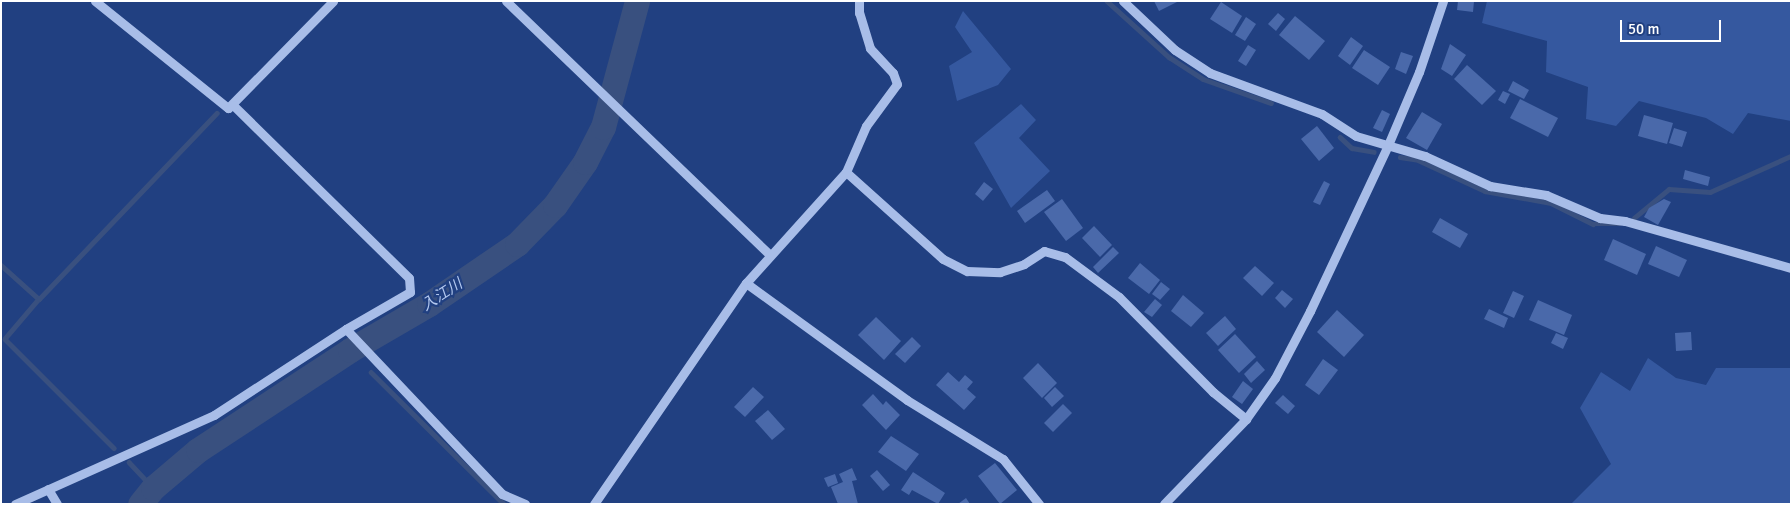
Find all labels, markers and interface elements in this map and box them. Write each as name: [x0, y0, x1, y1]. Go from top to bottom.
scale bar: [1622, 10, 1723, 42]
text: 50 m: [1628, 20, 1659, 38]
water label: 入江川: [418, 275, 466, 315]

